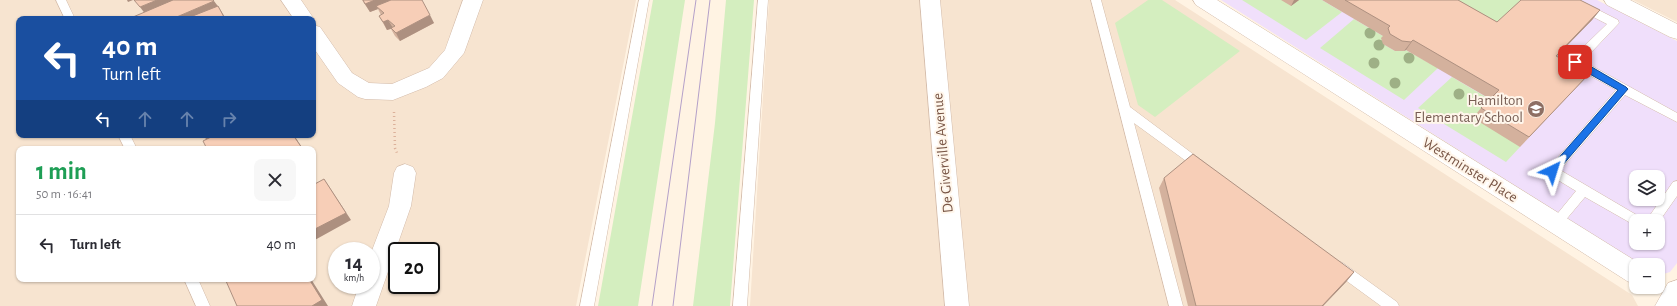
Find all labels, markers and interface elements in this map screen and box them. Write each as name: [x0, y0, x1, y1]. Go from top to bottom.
icon: left: [36, 32, 88, 84]
text: 40 m: [102, 33, 158, 61]
pin: [1558, 45, 1592, 79]
icon: arrive: [1564, 51, 1586, 73]
text: Turn left: [102, 66, 161, 84]
street label: De Giverville Avenue: [930, 92, 956, 214]
place label: Hamilton Elementary School: [1414, 93, 1523, 125]
school or university icon: Hamilton Elementary School: [1526, 99, 1546, 119]
icon: left: [92, 108, 114, 130]
icon: ahead: [134, 108, 156, 130]
icon: ahead: [176, 108, 198, 130]
icon: right: [218, 108, 240, 130]
street label: Westminster Place: [1420, 135, 1520, 205]
position arrow: [1531, 150, 1573, 192]
button: close: [254, 159, 296, 201]
text: 1 min: [36, 160, 87, 184]
map controls: [1629, 170, 1665, 294]
button: layers: [1629, 170, 1665, 206]
text: 50 m · 16:41: [36, 188, 92, 201]
button: +: [1629, 214, 1665, 250]
icon: left: [36, 234, 58, 256]
text: Turn left: [70, 237, 121, 252]
text: 40 m: [266, 237, 296, 252]
speed limit sign: 20: [388, 242, 440, 294]
text: 14: [345, 253, 363, 273]
button: −: [1629, 258, 1665, 294]
text: km/h: [344, 273, 364, 283]

